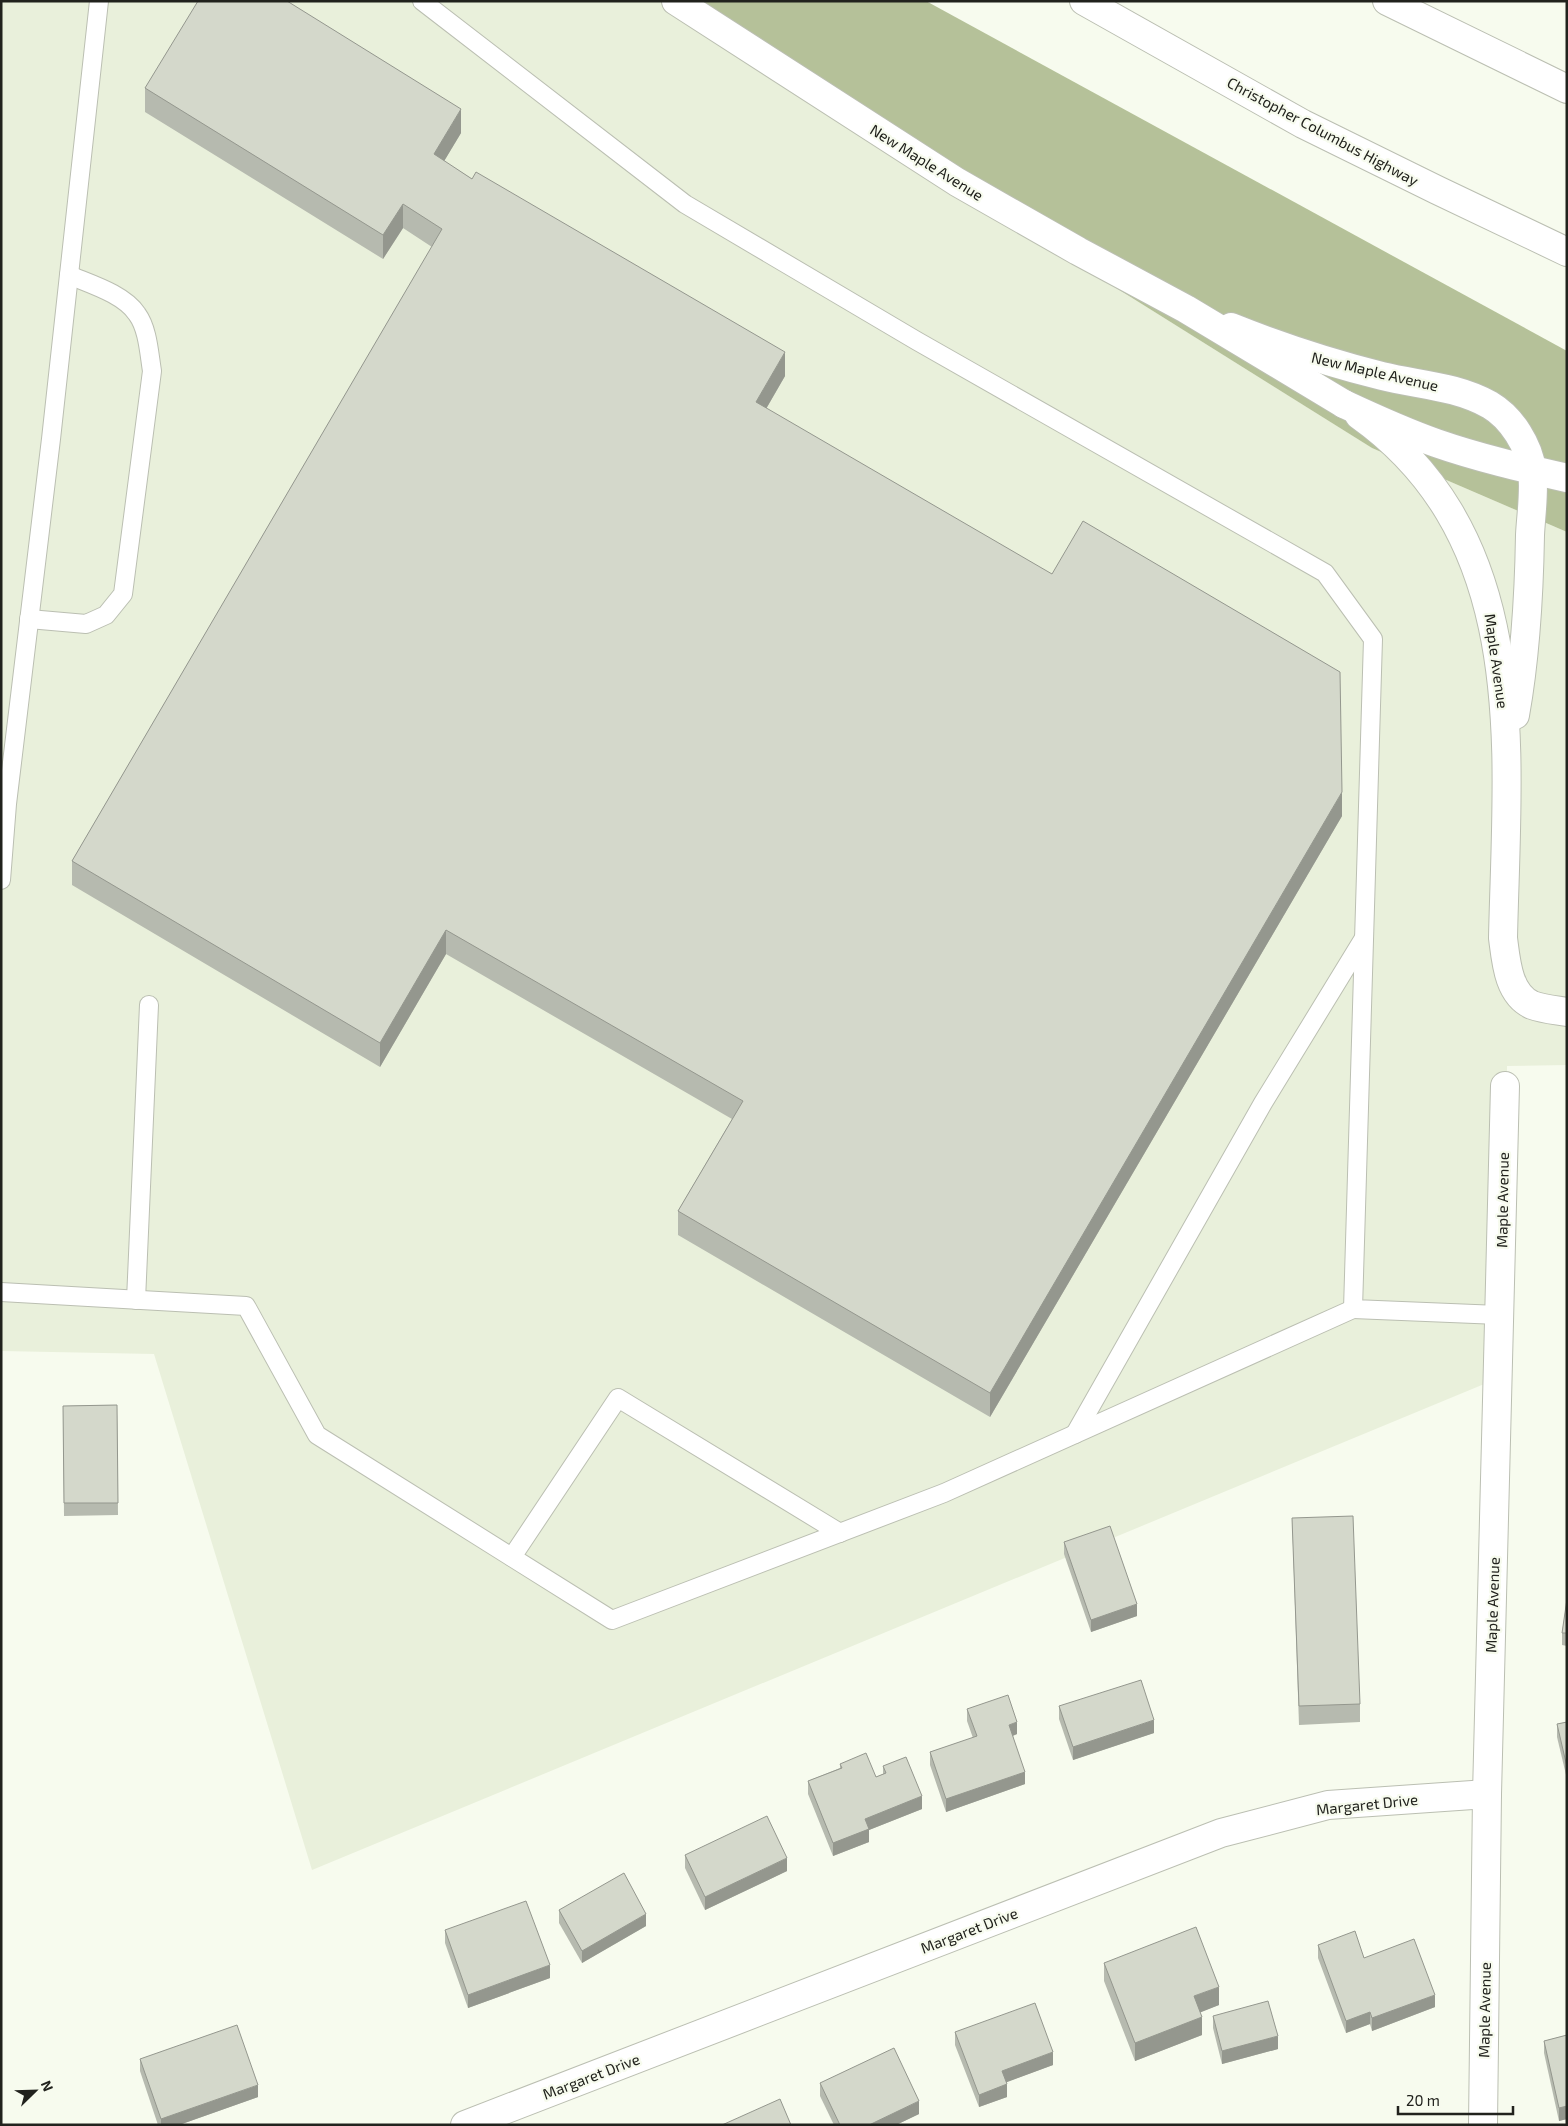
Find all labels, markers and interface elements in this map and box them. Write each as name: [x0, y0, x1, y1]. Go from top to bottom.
street label: Christopher Columbus Highway: [1224, 73, 1422, 189]
street label: New Maple Avenue: [867, 120, 987, 204]
street label: New Maple Avenue: [1310, 348, 1440, 394]
street label: Maple Avenue: [1481, 612, 1513, 710]
street label: Maple Avenue: [1492, 1152, 1512, 1248]
street label: Maple Avenue: [1481, 1557, 1503, 1653]
street label: Margaret Drive: [1315, 1790, 1419, 1818]
street label: Margaret Drive: [918, 1903, 1020, 1957]
street label: Maple Avenue: [1474, 1962, 1494, 2058]
street label: Margaret Drive: [540, 2049, 642, 2103]
north arrow: [10, 2066, 60, 2116]
text: N: [38, 2078, 57, 2094]
scale bar: [1398, 2084, 1513, 2116]
text: 20 m: [1406, 2091, 1440, 2109]

